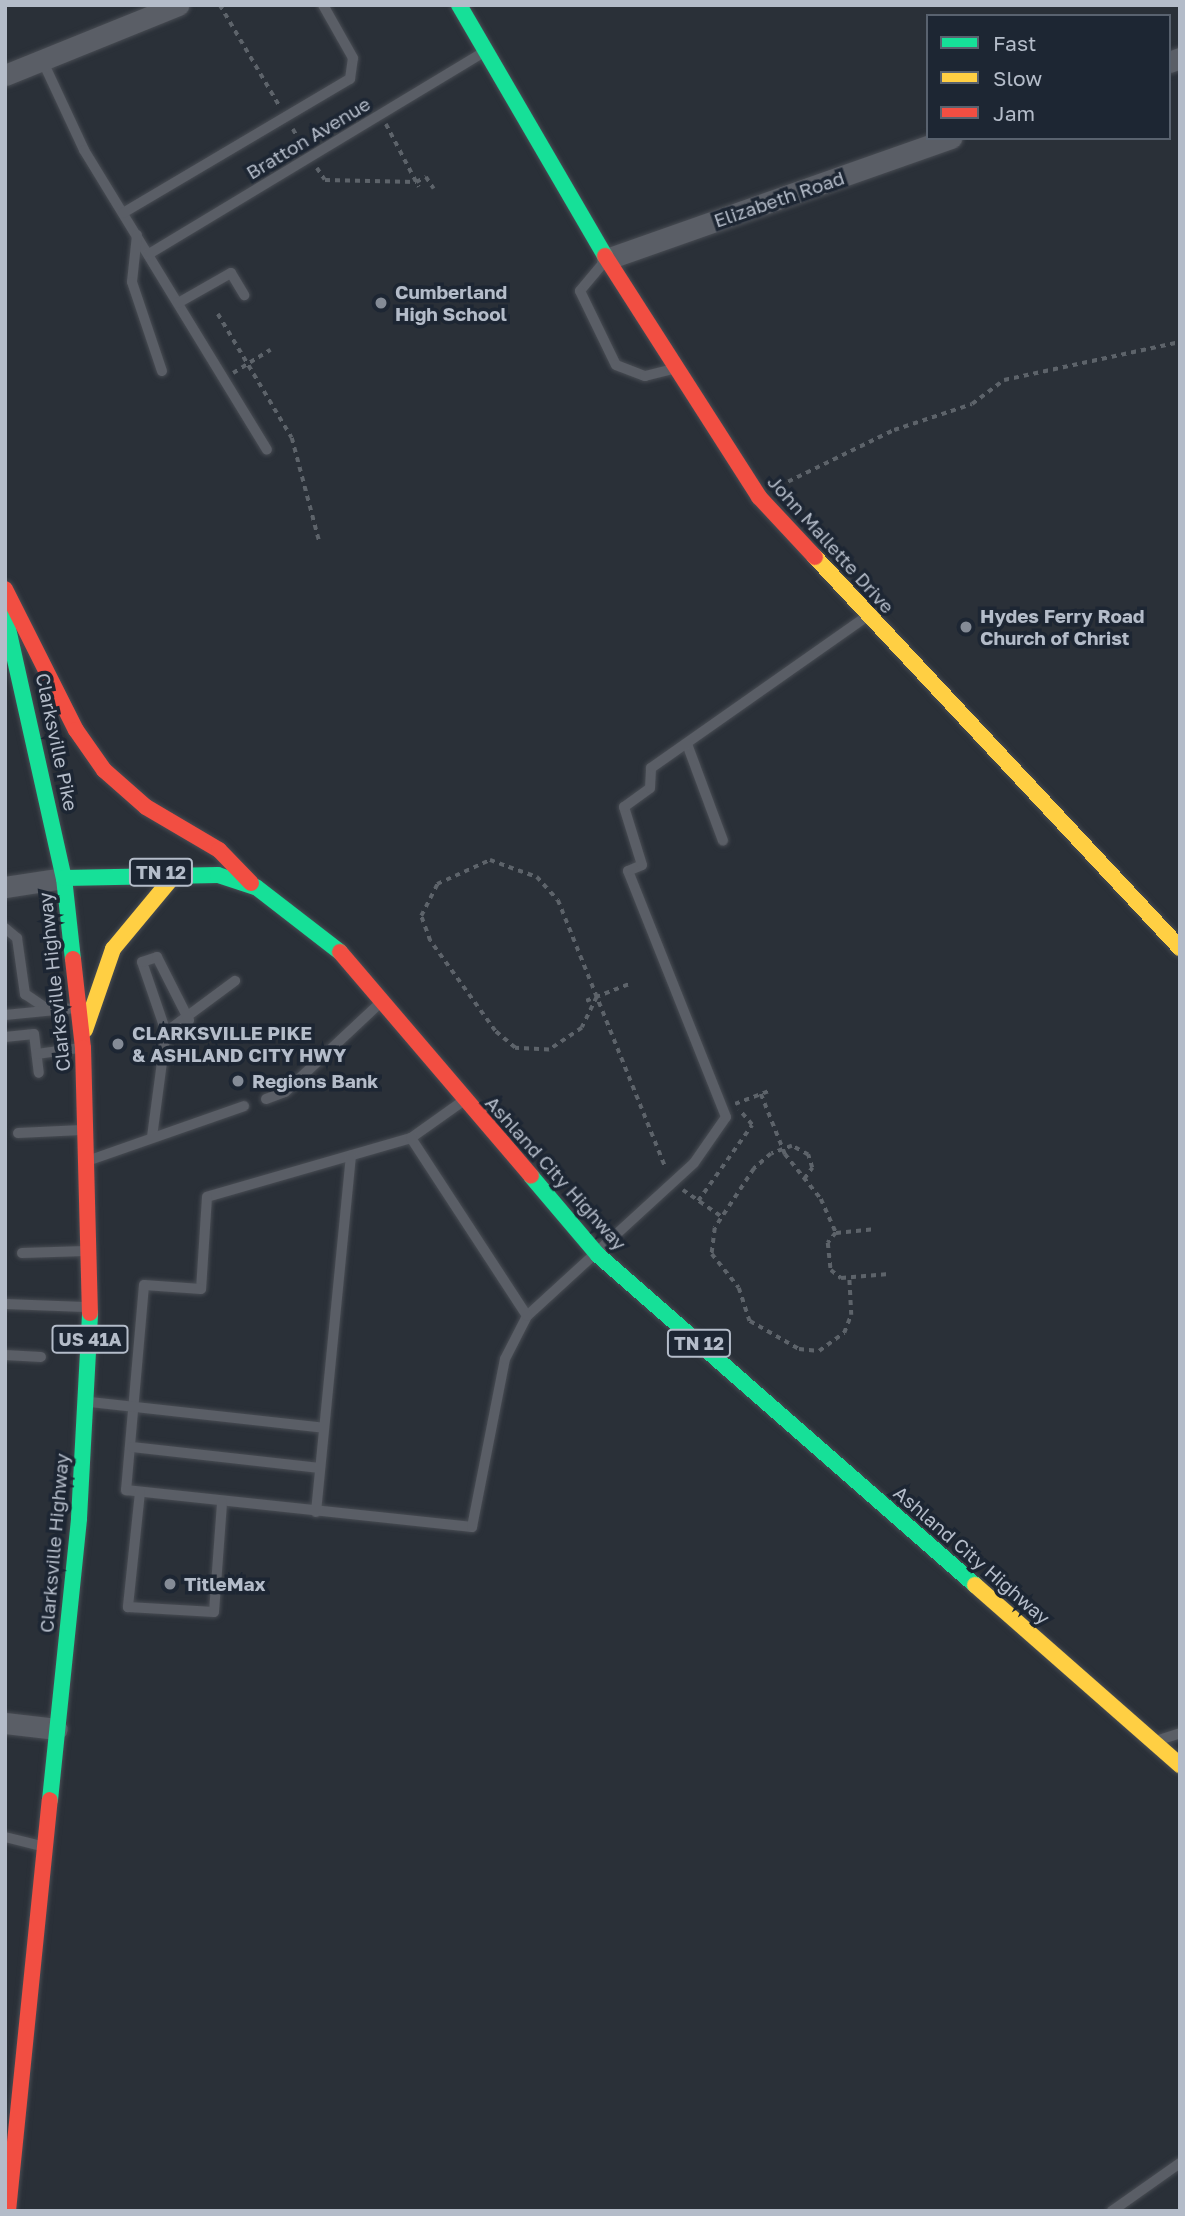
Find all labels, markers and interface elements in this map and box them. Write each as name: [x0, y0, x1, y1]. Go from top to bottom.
legend: [926, 14, 1171, 140]
text: Fast: [993, 30, 1036, 56]
text: Slow: [993, 65, 1042, 91]
street label: Bratton Avenue: [242, 92, 374, 184]
text: Jam: [993, 100, 1035, 126]
street label: Elizabeth Road: [711, 166, 847, 232]
place label: Cumberland High School: [395, 281, 507, 325]
marker: Cumberland High School: [373, 295, 389, 311]
street label: John Mallette Drive: [763, 470, 899, 618]
place label: Hydes Ferry Road Church of Christ: [980, 605, 1145, 649]
marker: Hydes Ferry Road Church of Christ: [958, 619, 974, 635]
street label: Clarksville Pike: [31, 671, 83, 813]
road number: TN 12: [128, 858, 194, 886]
street label: Clarksville Highway: [33, 891, 75, 1073]
place label: CLARKSVILLE PIKE & ASHLAND CITY HWY: [132, 1022, 346, 1066]
marker: CLARKSVILLE PIKE & ASHLAND CITY HWY: [110, 1036, 126, 1052]
place label: Regions Bank: [252, 1070, 378, 1092]
marker: Regions Bank: [230, 1073, 246, 1089]
street label: Ashland City Highway: [481, 1091, 631, 1255]
road number: US 41A: [52, 1324, 128, 1354]
road number: TN 12: [666, 1328, 732, 1358]
street label: Clarksville Highway: [35, 1452, 73, 1634]
street label: Ashland City Highway: [889, 1481, 1055, 1629]
place label: TitleMax: [184, 1573, 266, 1595]
marker: TitleMax: [162, 1576, 178, 1592]

